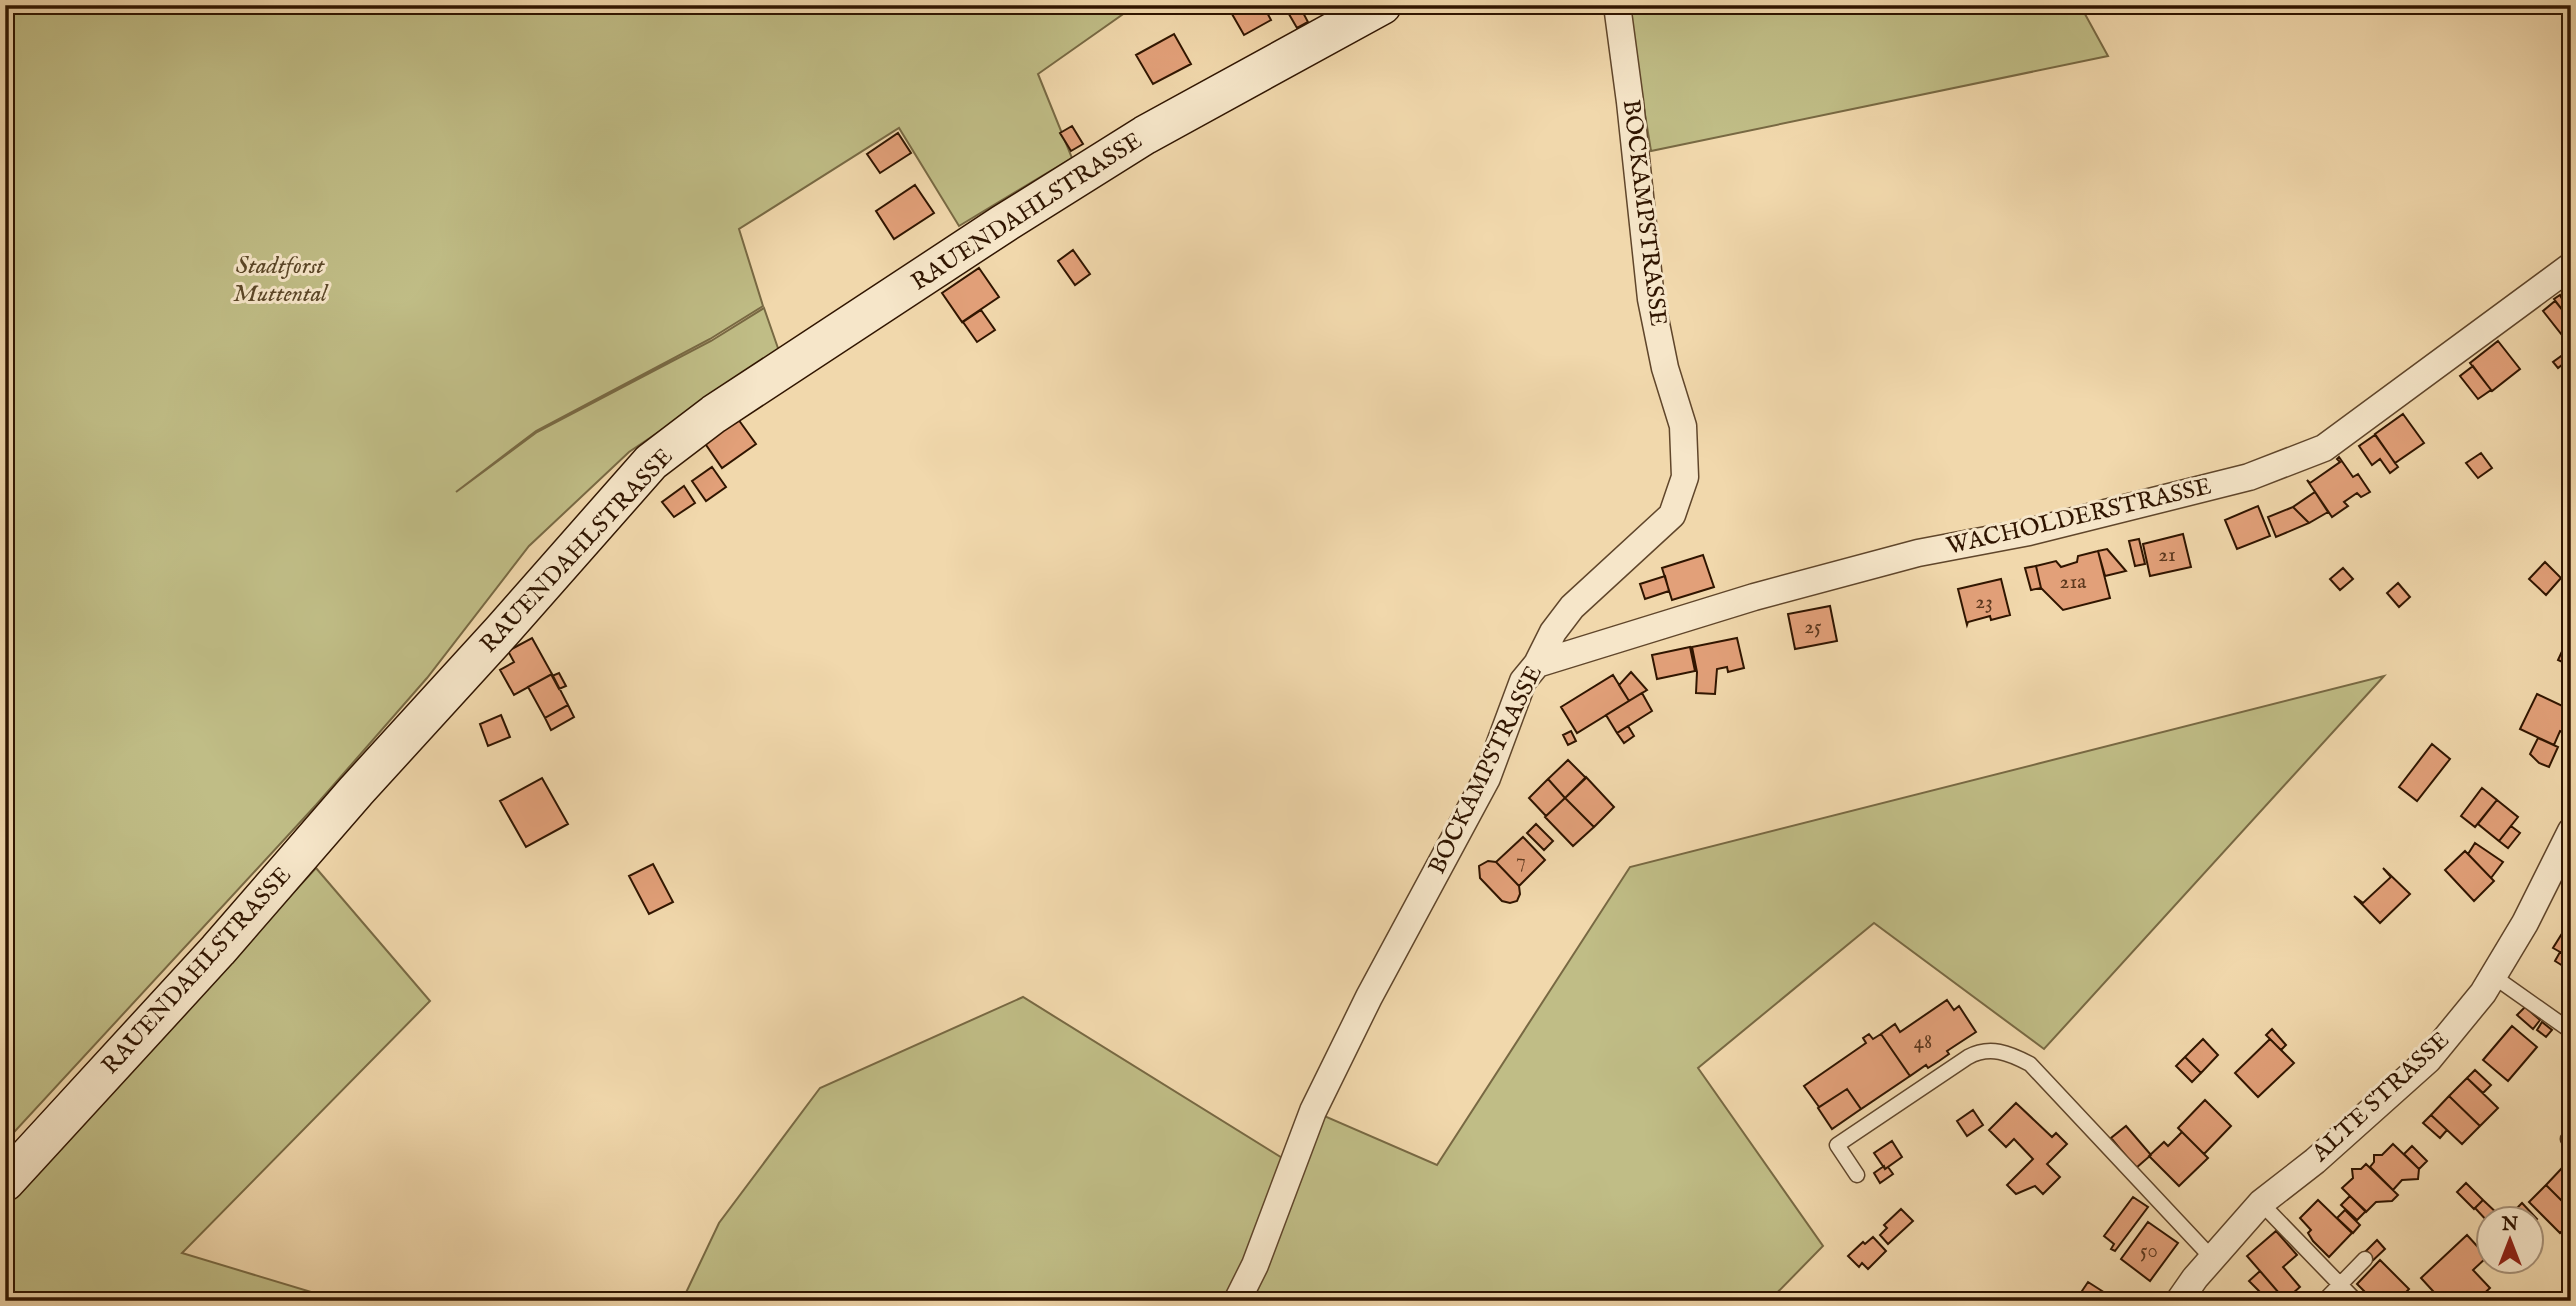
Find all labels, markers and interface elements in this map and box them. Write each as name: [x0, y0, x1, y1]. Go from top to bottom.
street label: BOCKAMPSTRASSE: [1615, 98, 1673, 328]
street label: RAUENDAHLSTRASSE: [906, 126, 1148, 298]
park label: Stadtforst Muttental: [233, 251, 329, 310]
street label: RAUENDAHLSTRASSE: [474, 442, 680, 660]
street label: WACHOLDERSTRASSE: [1943, 471, 2215, 563]
house number: 21: [2158, 542, 2176, 569]
house number: 21a: [2060, 569, 2087, 596]
house number: 23: [1975, 589, 1993, 616]
house number: 25: [1804, 614, 1822, 641]
street label: BOCKAMPSTRASSE: [1422, 661, 1550, 879]
house number: 7: [1516, 848, 1526, 875]
street label: RAUENDAHLSTRASSE: [95, 861, 299, 1081]
street label: ALTE STRASSE: [2305, 1025, 2456, 1169]
house number: 48: [1914, 1029, 1932, 1056]
north arrow: [2474, 1204, 2544, 1274]
text: N: [2501, 1213, 2519, 1237]
house number: 50: [2140, 1238, 2158, 1265]

